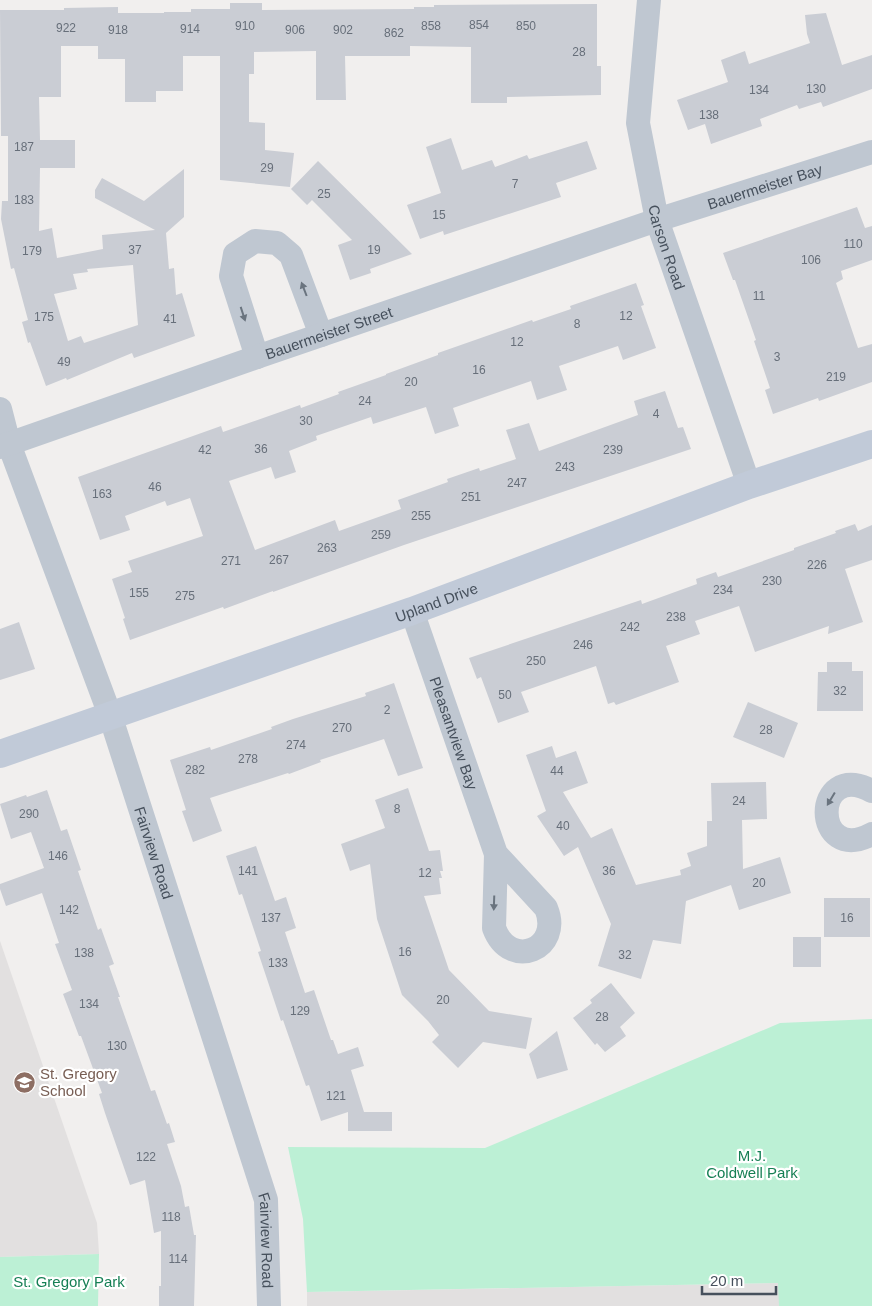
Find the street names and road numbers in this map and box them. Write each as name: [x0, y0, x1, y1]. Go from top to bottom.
street label: Bauermeister Bay: [705, 160, 825, 212]
street label: Carson Road: [646, 203, 689, 292]
street label: Bauermeister Street: [263, 303, 395, 362]
street label: Upland Drive: [393, 579, 480, 625]
street label: Pleasantview Bay: [427, 674, 482, 792]
street label: Fairview Road: [132, 804, 177, 901]
street label: Fairview Road: [256, 1190, 277, 1288]

